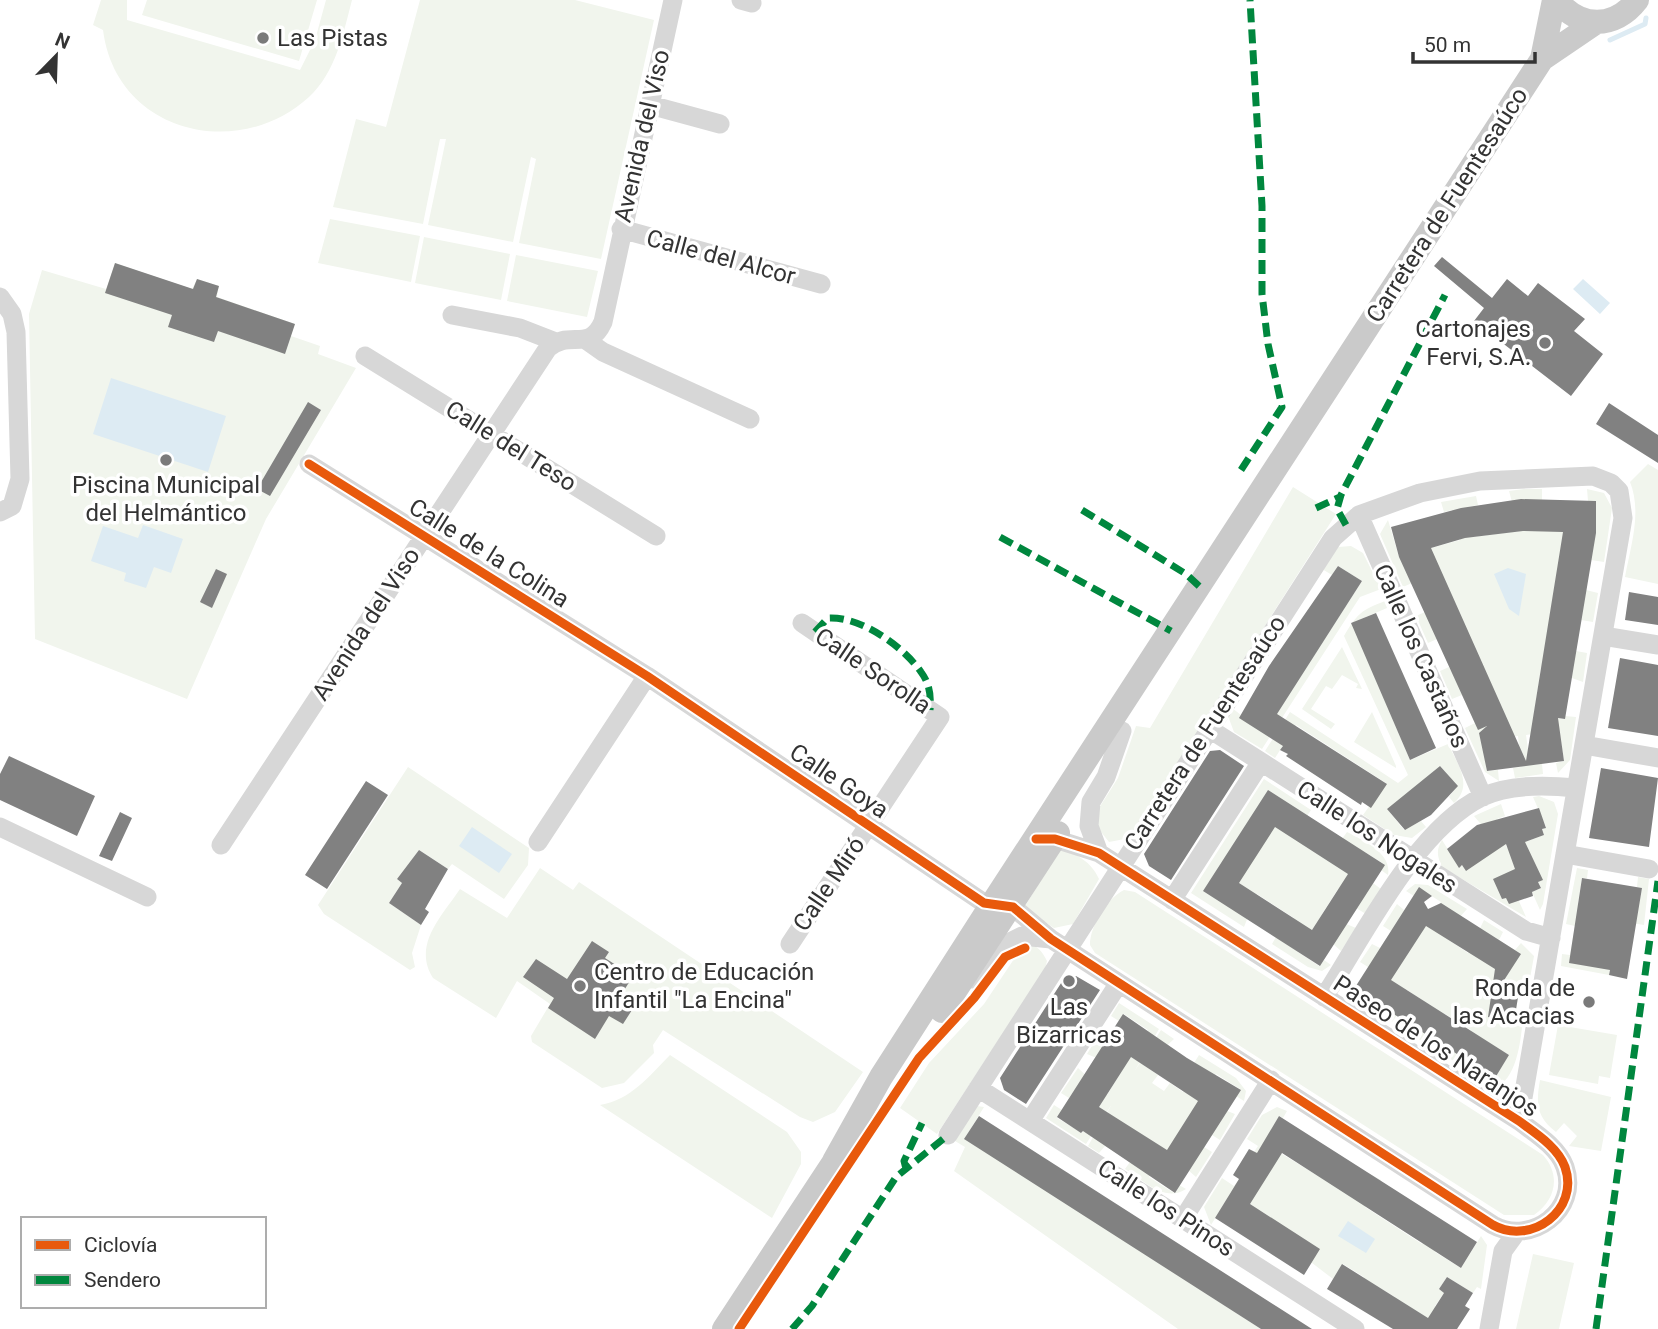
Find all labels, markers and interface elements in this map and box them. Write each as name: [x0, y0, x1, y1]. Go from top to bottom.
north arrow: [21, 21, 91, 91]
scale bar: [1413, 21, 1536, 65]
place label: Las Pistas: [277, 24, 388, 52]
text: N: [52, 28, 73, 54]
marker: Las Pistas: [255, 30, 271, 46]
text: 50 m: [1424, 33, 1471, 57]
street label: Avenida del Viso: [609, 47, 675, 225]
street label: Carretera de Fuentesaúco: [1360, 82, 1534, 328]
street label: Calle del Alcor: [644, 224, 798, 290]
place label: Cartonajes Fervi, S.A.: [1415, 315, 1531, 371]
marker: Cartonajes Fervi, S.A.: [1537, 335, 1553, 351]
street label: Calle del Teso: [441, 395, 581, 497]
marker: Piscina Municipal del Helmántico: [158, 452, 174, 468]
place label: Piscina Municipal del Helmántico: [72, 471, 260, 527]
street label: Calle de la Colina: [404, 493, 574, 613]
street label: Avenida del Viso: [306, 543, 426, 705]
street label: Calle los Castaños: [1368, 560, 1474, 752]
street label: Carretera de Fuentesaúco: [1118, 610, 1292, 856]
street label: Calle Sorolla: [810, 622, 936, 720]
street label: Calle Goya: [784, 738, 894, 824]
street label: Calle los Nogales: [1292, 775, 1462, 899]
street label: Calle Miró: [787, 832, 871, 936]
place label: Centro de Educación Infantil "La Encina": [594, 958, 814, 1014]
street label: Paseo de los Naranjos: [1328, 969, 1544, 1123]
marker: Las Bizarricas: [1061, 973, 1077, 989]
place label: Ronda de las Acacias: [1453, 974, 1575, 1030]
marker: Centro de Educación Infantil "La Encina": [572, 978, 588, 994]
place label: Las Bizarricas: [1016, 993, 1122, 1049]
marker: Ronda de las Acacias: [1581, 994, 1597, 1010]
street label: Calle los Pinos: [1092, 1153, 1240, 1263]
legend: [21, 1217, 266, 1308]
text: Ciclovía: [84, 1233, 158, 1257]
text: Sendero: [84, 1268, 161, 1292]

